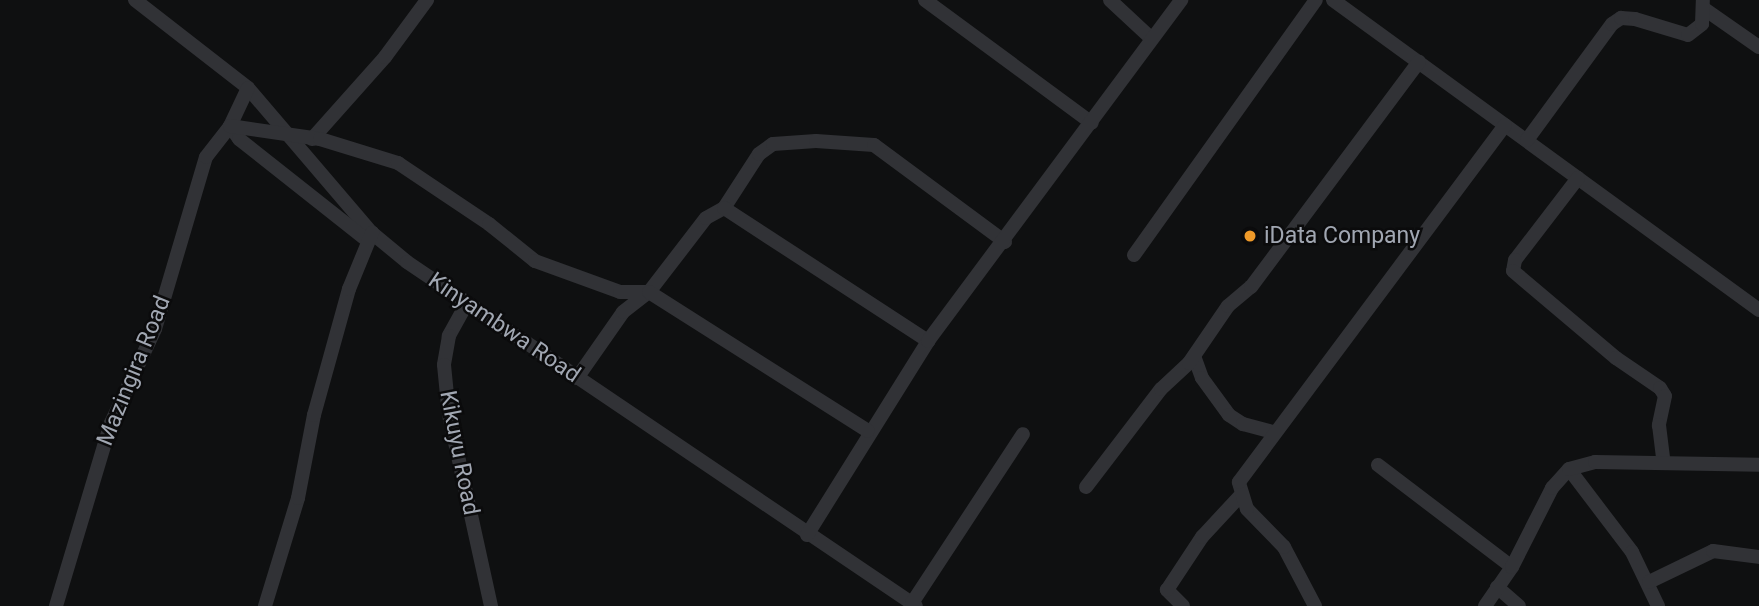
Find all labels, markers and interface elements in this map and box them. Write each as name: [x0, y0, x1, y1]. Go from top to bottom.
place label: iData Company: [1264, 222, 1420, 250]
marker: iData Company: [1242, 228, 1258, 244]
street label: Kinyambwa Road: [423, 267, 585, 389]
street label: Mazingira Road: [91, 292, 177, 450]
street label: Kikuyu Road: [433, 388, 485, 518]

